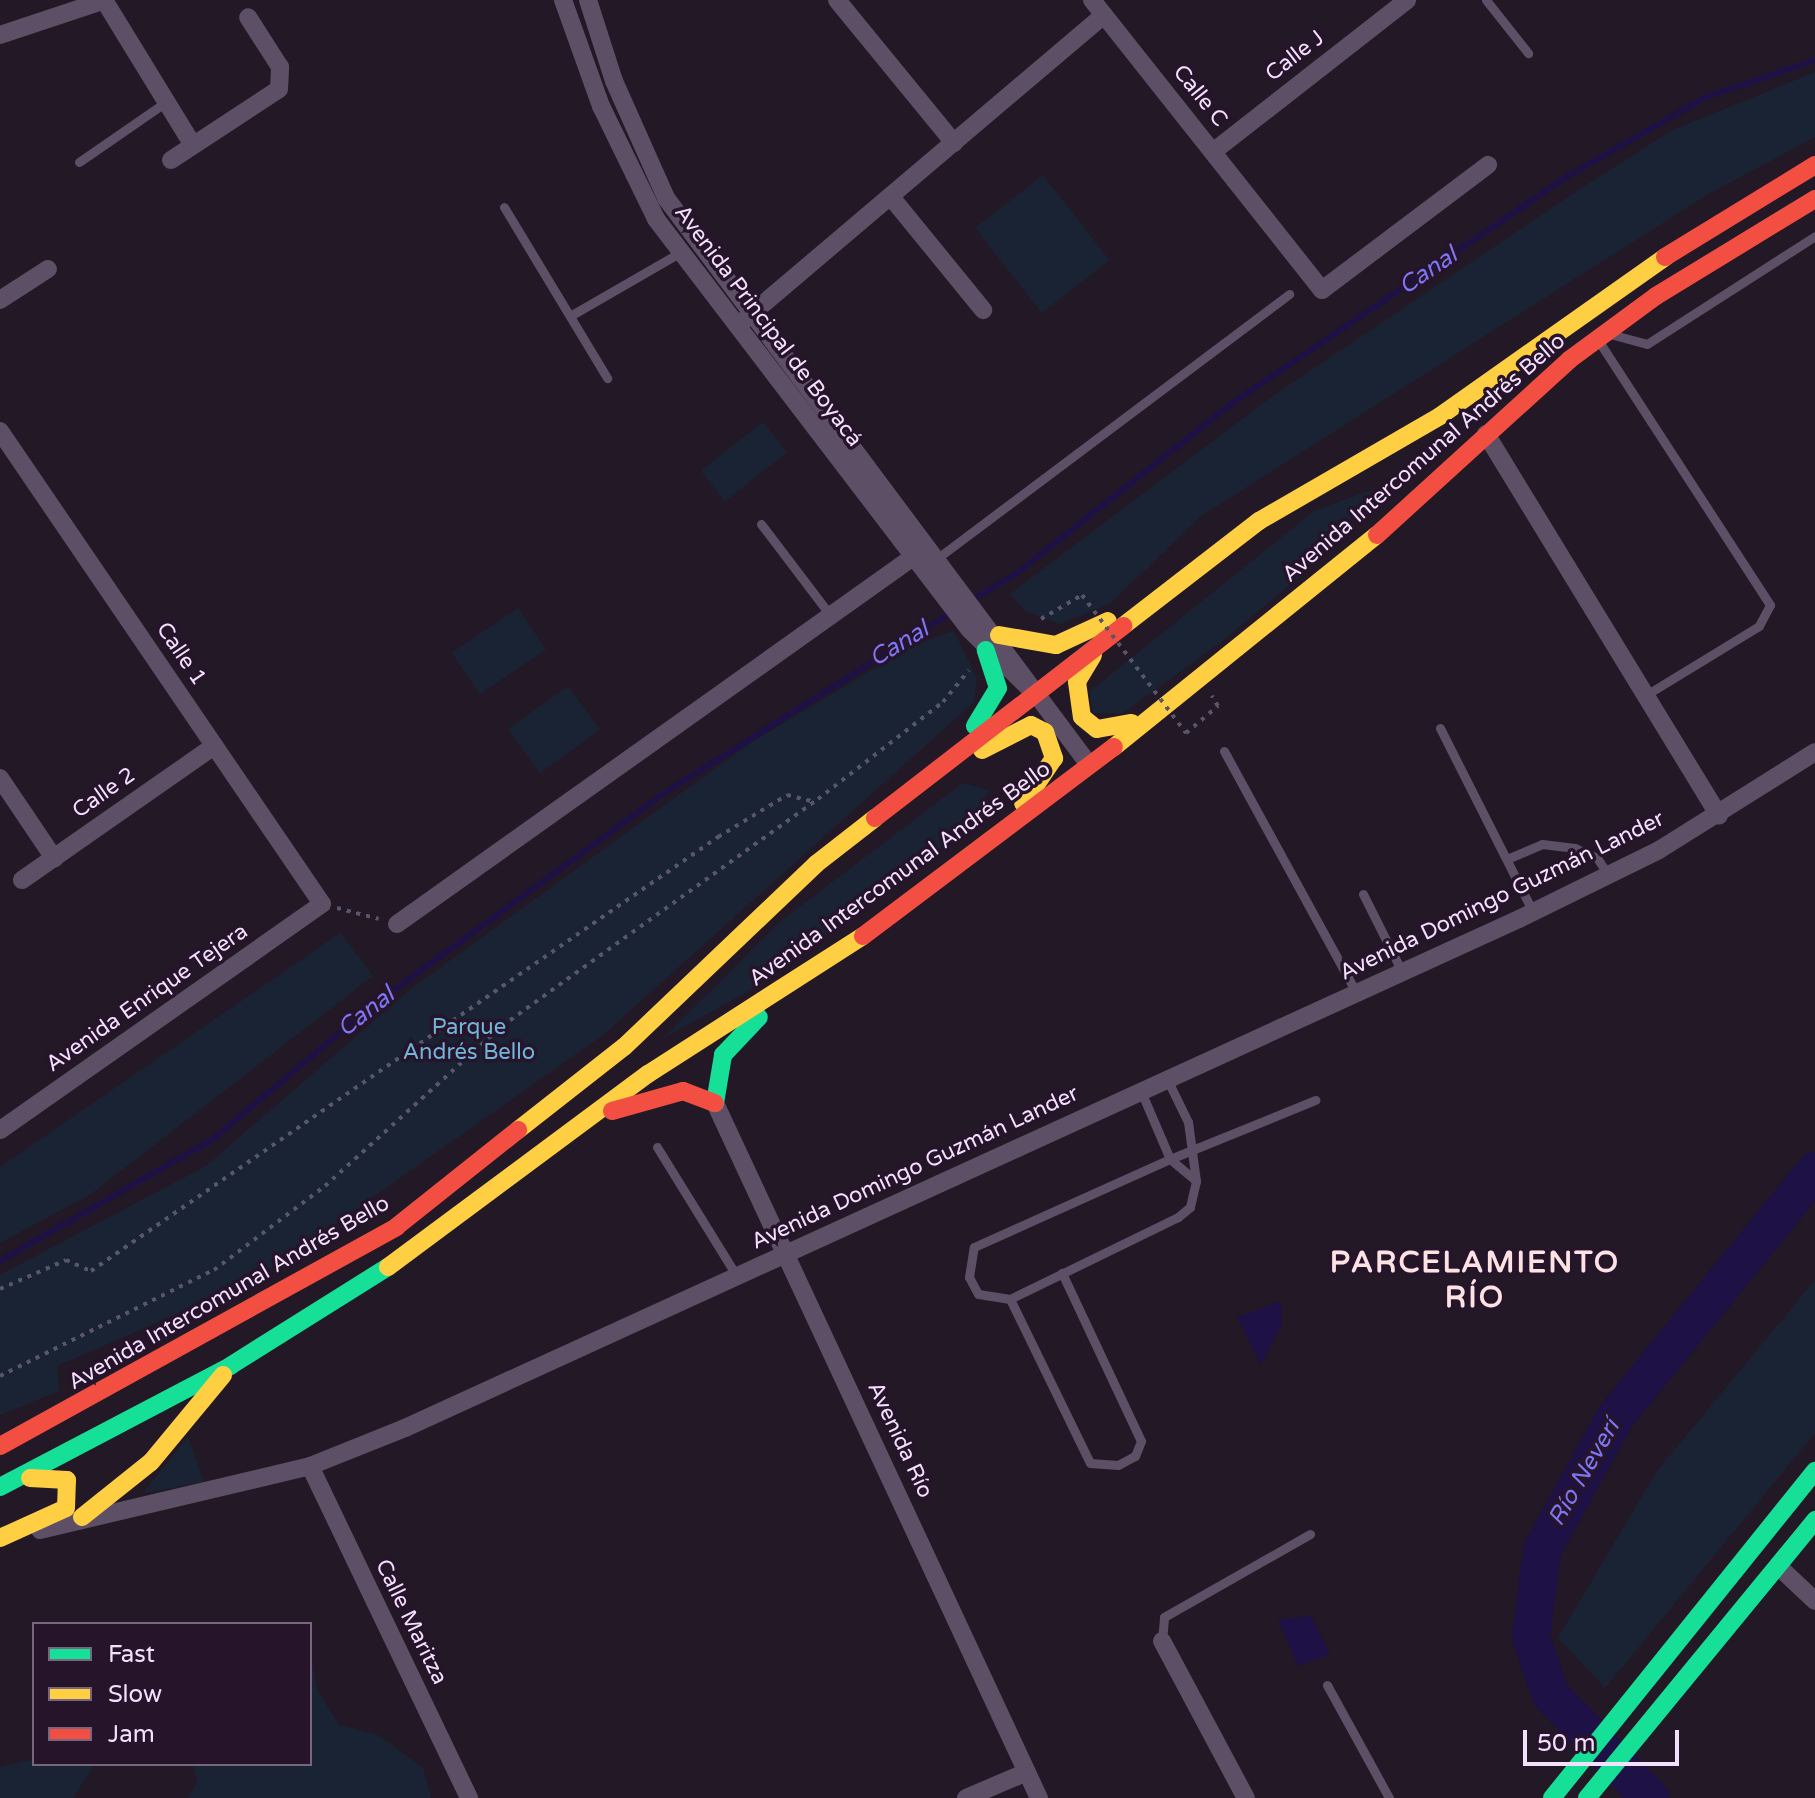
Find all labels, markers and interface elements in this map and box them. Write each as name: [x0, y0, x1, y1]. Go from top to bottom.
street label: Calle J: [1260, 25, 1330, 87]
street label: Calle C: [1167, 60, 1233, 132]
street label: Avenida Principal de Boyacá: [669, 200, 867, 452]
water label: Canal: [1393, 241, 1463, 301]
street label: Avenida Intercomunal Andrés Bello: [1277, 328, 1571, 588]
water label: Canal: [864, 615, 934, 673]
street label: Calle 1: [150, 617, 212, 691]
street label: Avenida Intercomunal Andrés Bello: [744, 756, 1056, 992]
street label: Calle 2: [68, 762, 140, 824]
street label: Avenida Domingo Guzmán Lander: [1335, 806, 1669, 986]
street label: Avenida Enrique Tejera: [41, 918, 253, 1078]
water label: Canal: [332, 981, 400, 1043]
park label: Parque Andrés Bello: [403, 1014, 535, 1066]
street label: Avenida Domingo Guzmán Lander: [747, 1080, 1083, 1256]
street label: Avenida Intercomunal Andrés Bello: [64, 1190, 394, 1396]
district label: PARCELAMIENTO RÍO: [1330, 1245, 1620, 1316]
street label: Avenida Río: [862, 1378, 938, 1502]
water label: Río Neverí: [1542, 1415, 1626, 1531]
street label: Calle Maritza: [369, 1555, 453, 1689]
legend: [32, 1622, 312, 1766]
text: Fast: [108, 1640, 155, 1669]
text: Slow: [108, 1680, 162, 1709]
scale bar: [1527, 1714, 1683, 1764]
text: Jam: [108, 1720, 155, 1749]
text: 50 m: [1537, 1729, 1595, 1758]

